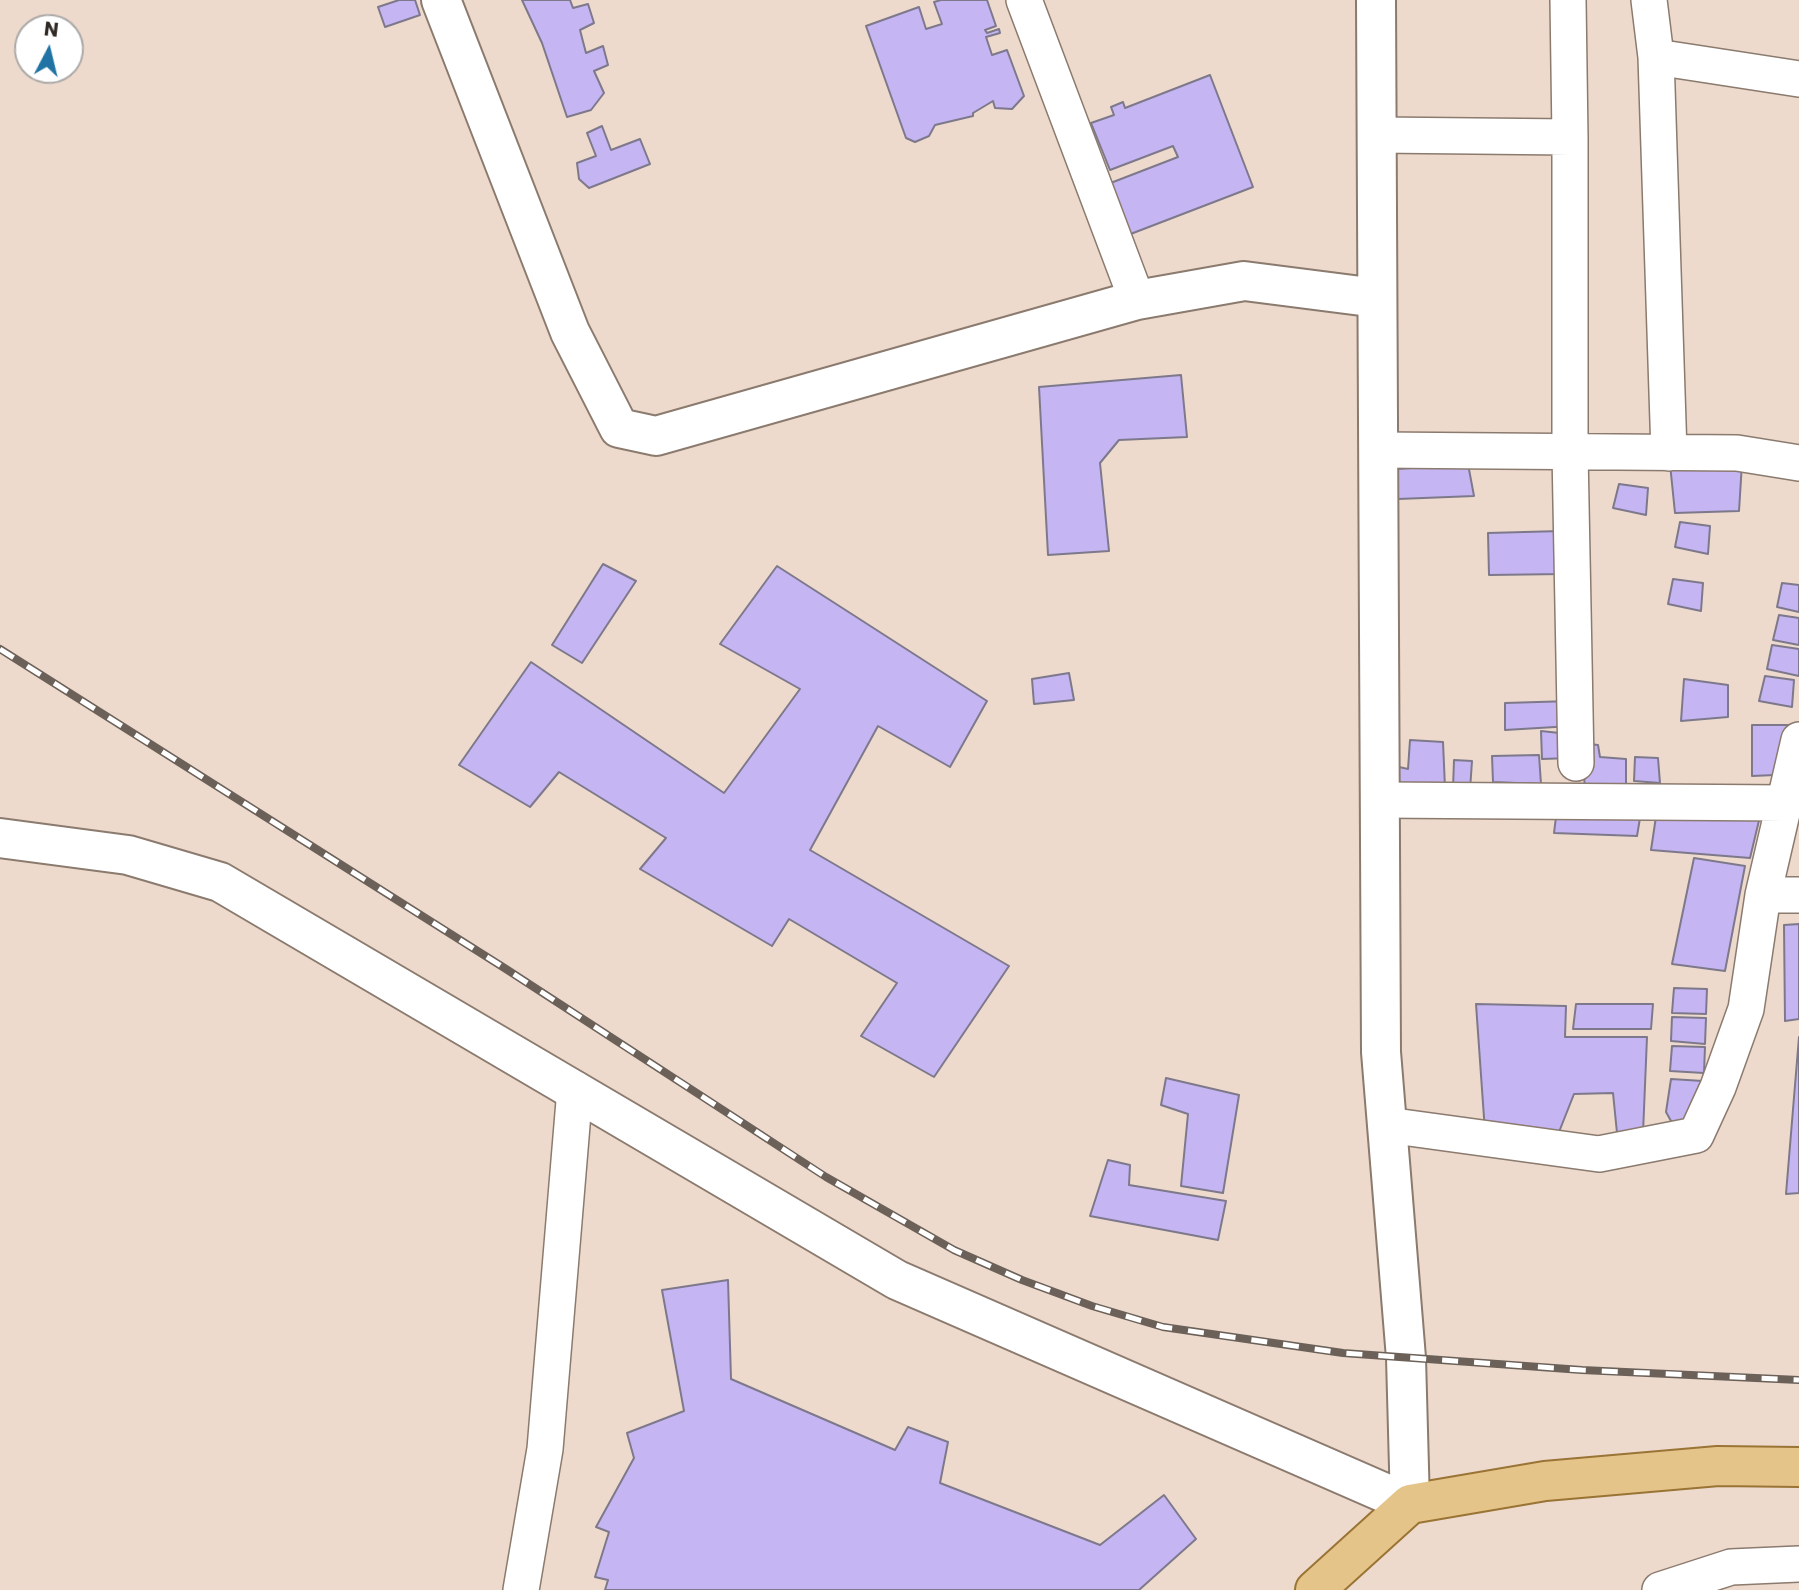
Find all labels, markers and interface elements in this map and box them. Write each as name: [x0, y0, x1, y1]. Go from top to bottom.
north arrow: [14, 14, 84, 84]
text: N: [43, 15, 60, 44]

